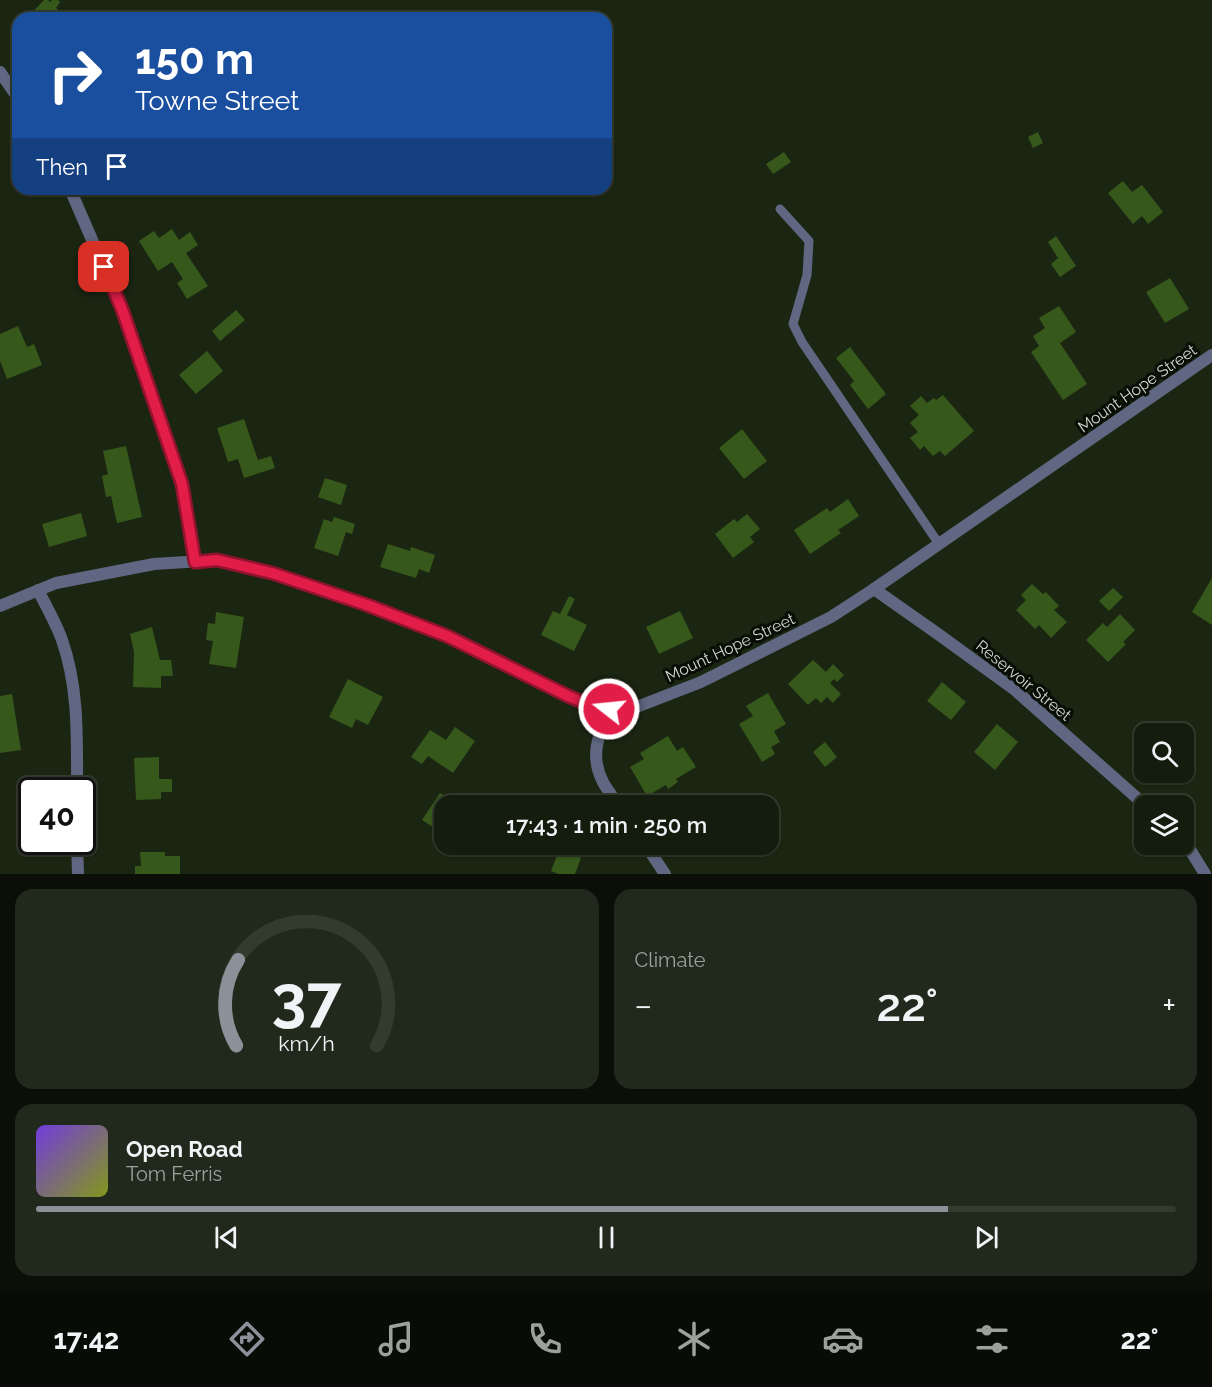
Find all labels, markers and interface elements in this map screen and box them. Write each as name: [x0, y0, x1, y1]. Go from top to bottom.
text: 150 m: [135, 35, 254, 84]
icon: right: [36, 36, 114, 114]
text: Towne Street: [135, 85, 299, 116]
icon: arrive: [100, 150, 133, 183]
text: Then: [36, 154, 88, 180]
pin: [78, 241, 129, 292]
icon: arrive: [87, 250, 120, 283]
street label: Mount Hope Street: [1074, 340, 1201, 436]
street label: Mount Hope Street: [663, 609, 798, 686]
street label: Reservoir Street: [972, 636, 1076, 725]
position arrow: [577, 677, 641, 741]
map controls: [1134, 723, 1194, 855]
button: search: [1134, 723, 1194, 783]
speed limit sign: 40: [18, 777, 96, 855]
button: layers: [1134, 795, 1194, 855]
text: 17:43 · 1 min · 250 m: [506, 812, 707, 838]
text: Climate: [635, 948, 706, 972]
text: 37: [272, 961, 343, 1035]
text: 22°: [877, 979, 938, 1032]
text: −: [635, 986, 652, 1025]
text: +: [1162, 986, 1176, 1025]
text: km/h: [278, 1031, 335, 1056]
text: Open Road: [126, 1136, 243, 1162]
text: Tom Ferris: [126, 1162, 222, 1186]
icon: previous: [210, 1221, 243, 1254]
icon: pause: [590, 1221, 623, 1254]
icon: next: [970, 1221, 1003, 1254]
icon: directions: [226, 1318, 268, 1360]
icon: music: [375, 1318, 417, 1360]
icon: phone: [524, 1318, 566, 1360]
icon: climate: [673, 1318, 715, 1360]
icon: car: [822, 1318, 864, 1360]
icon: filters: [971, 1318, 1013, 1360]
text: 17:42: [54, 1324, 119, 1355]
text: 22°: [1120, 1324, 1158, 1355]

